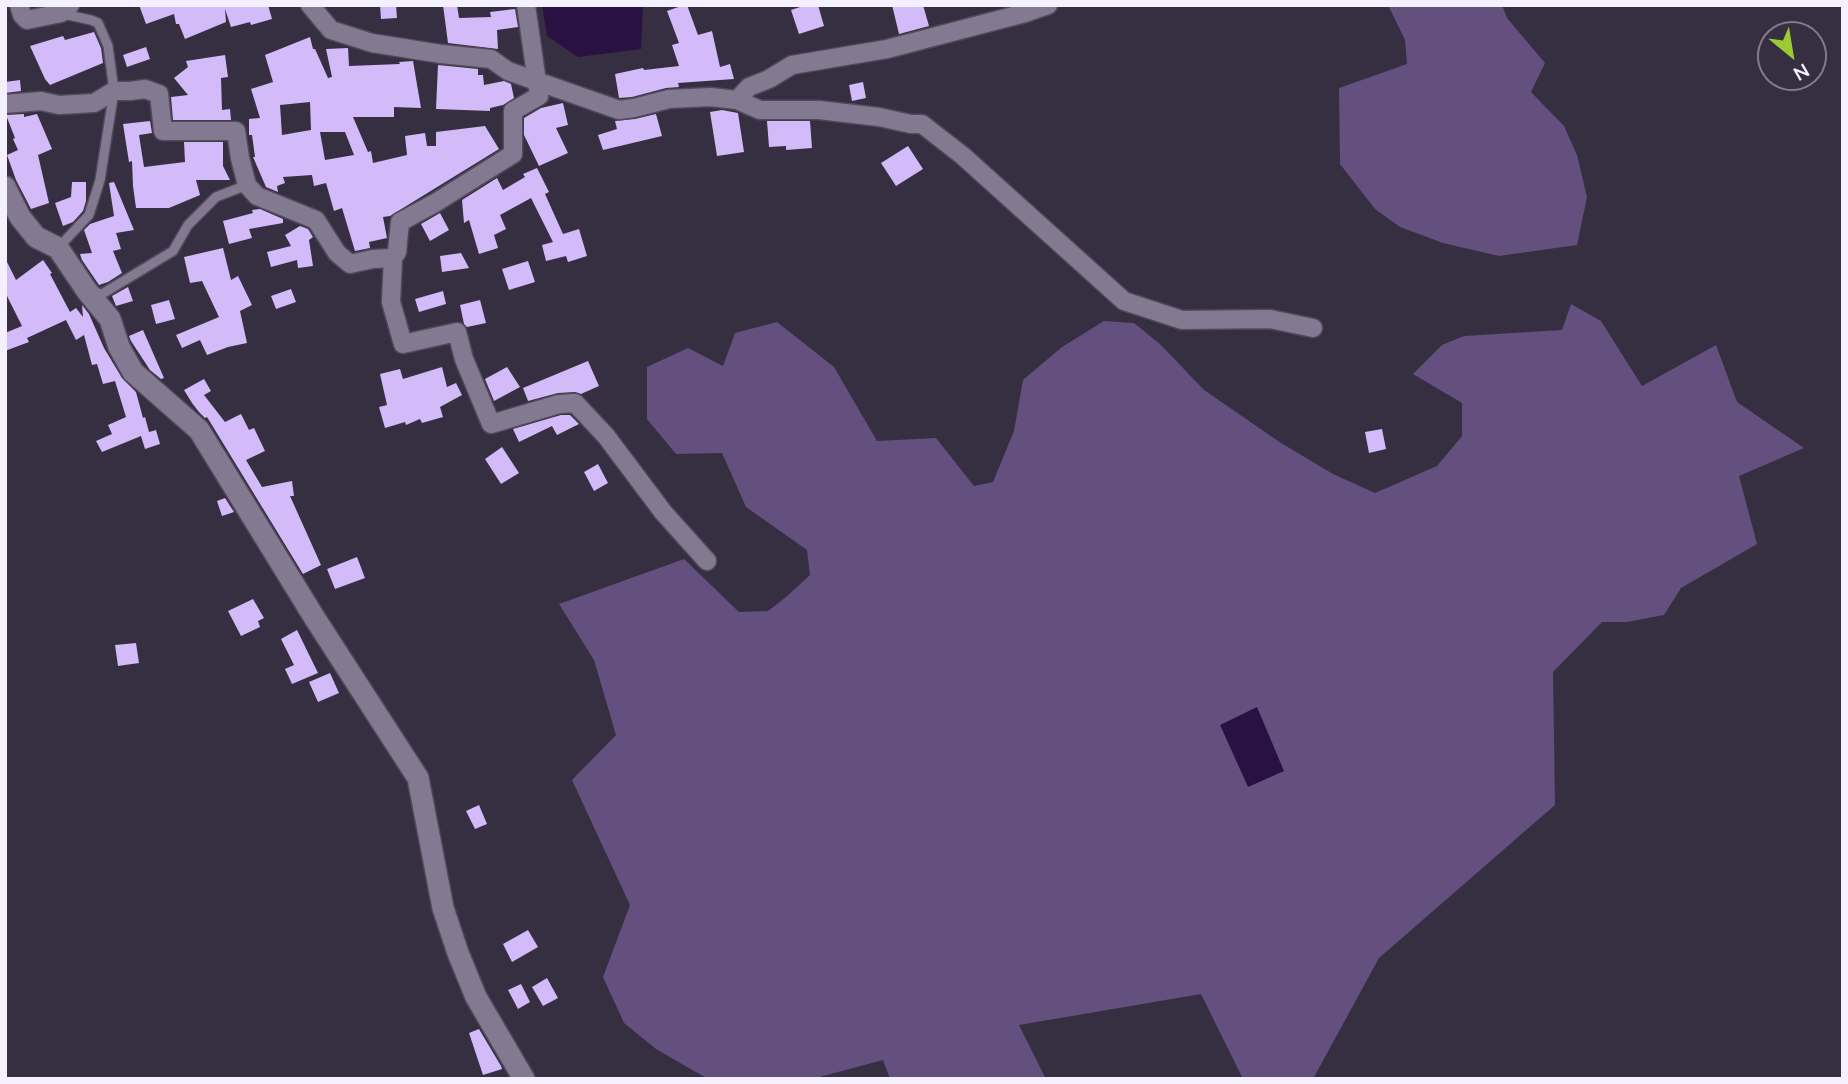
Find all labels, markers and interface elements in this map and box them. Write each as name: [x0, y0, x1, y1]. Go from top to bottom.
north arrow: [1757, 21, 1827, 91]
text: N: [1789, 58, 1814, 86]

